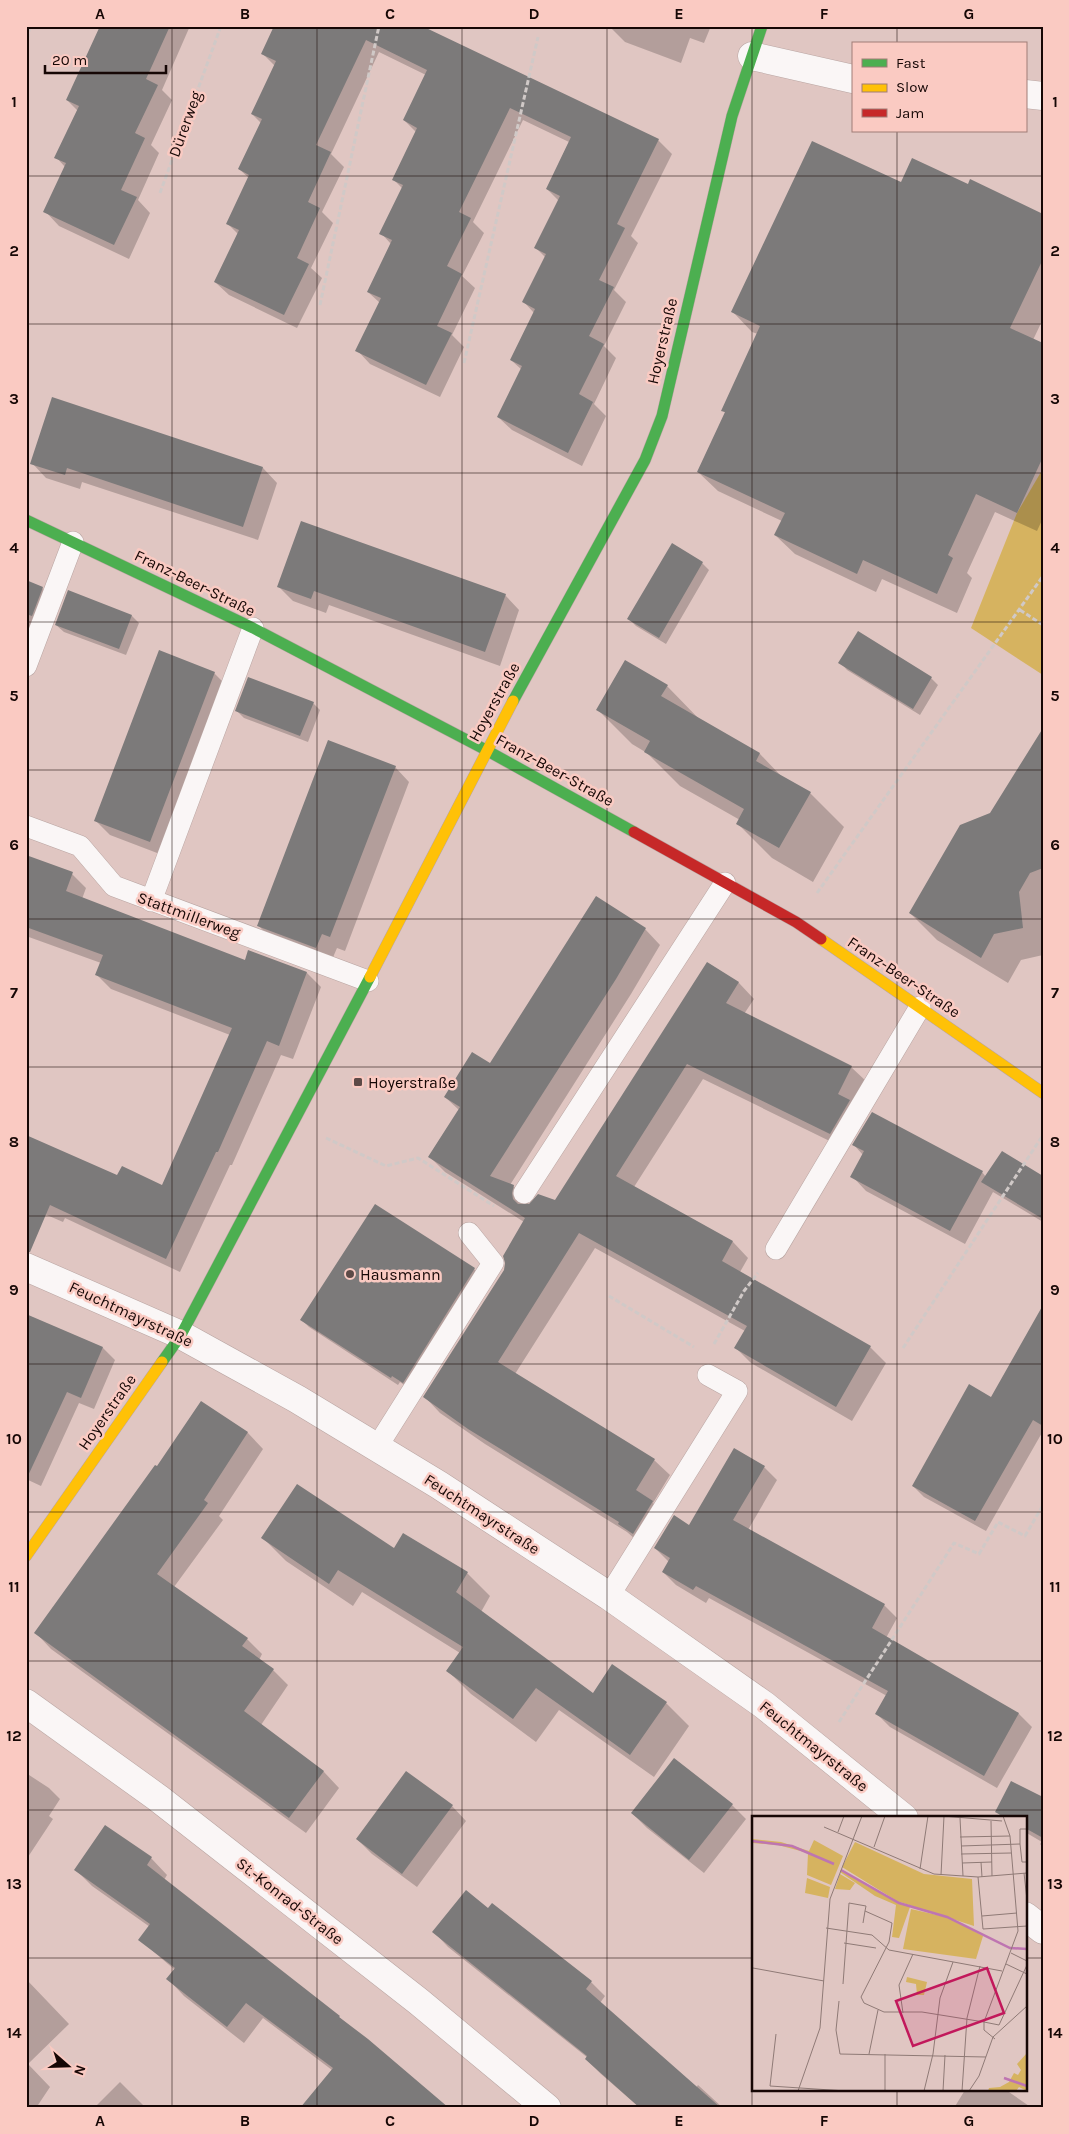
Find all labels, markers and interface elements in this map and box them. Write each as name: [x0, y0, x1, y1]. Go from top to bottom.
text: A: [95, 4, 105, 23]
text: B: [240, 4, 250, 23]
text: C: [385, 4, 395, 23]
text: D: [529, 4, 540, 23]
text: E: [674, 4, 684, 23]
text: F: [820, 4, 829, 23]
text: G: [964, 4, 974, 23]
scale bar: [45, 42, 166, 74]
legend: [852, 42, 1026, 132]
text: 20 m: [52, 51, 87, 69]
text: Fast: [896, 54, 926, 72]
text: Slow: [896, 78, 928, 96]
street label: Dürerweg: [164, 88, 206, 160]
text: 1: [11, 92, 17, 111]
text: 1: [1052, 92, 1058, 111]
text: Jam: [896, 104, 924, 122]
text: 2: [9, 241, 19, 260]
text: 2: [1050, 241, 1060, 260]
street label: Hoyerstraße: [643, 296, 681, 386]
text: 3: [9, 389, 19, 408]
text: 3: [1050, 389, 1060, 408]
text: 4: [9, 538, 19, 557]
text: 4: [1050, 538, 1060, 557]
street label: Franz-Beer-Straße: [132, 546, 258, 620]
street label: Hoyerstraße: [464, 659, 524, 745]
text: 5: [9, 686, 19, 705]
text: 5: [1050, 686, 1060, 705]
street label: Franz-Beer-Straße: [493, 730, 617, 810]
text: 6: [9, 835, 19, 854]
text: 6: [1050, 835, 1060, 854]
street label: Stattmillerweg: [135, 888, 243, 942]
street label: Franz-Beer-Straße: [844, 932, 964, 1022]
text: 7: [10, 983, 18, 1002]
text: 7: [1051, 983, 1059, 1002]
place label: Hoyerstraße: [368, 1073, 456, 1092]
marker: Hoyerstraße: [352, 1076, 364, 1088]
text: 8: [9, 1132, 19, 1151]
text: 8: [1050, 1132, 1060, 1151]
place label: Hausmann: [360, 1265, 441, 1284]
marker: Hausmann: [344, 1268, 356, 1280]
street label: Feuchtmayrstraße: [66, 1277, 196, 1351]
text: 9: [9, 1280, 19, 1299]
text: 9: [1050, 1280, 1060, 1299]
street label: Hoyerstraße: [74, 1371, 140, 1453]
text: 10: [6, 1429, 22, 1448]
text: 10: [1047, 1429, 1063, 1448]
street label: Feuchtmayrstraße: [421, 1470, 543, 1558]
text: 11: [8, 1577, 20, 1596]
text: 11: [1049, 1577, 1061, 1596]
street label: Feuchtmayrstraße: [756, 1697, 872, 1795]
text: 12: [6, 1726, 22, 1745]
text: 12: [1047, 1726, 1063, 1745]
inset map: [752, 1816, 1026, 2092]
street label: St.-Konrad-Straße: [233, 1853, 347, 1949]
text: 13: [6, 1874, 22, 1893]
text: 13: [1047, 1874, 1063, 1893]
text: 14: [6, 2023, 22, 2042]
text: 14: [1047, 2023, 1063, 2042]
north arrow: [42, 2042, 92, 2092]
text: N: [70, 2063, 89, 2078]
text: A: [95, 2111, 105, 2130]
text: B: [240, 2111, 250, 2130]
text: C: [385, 2111, 395, 2130]
text: D: [529, 2111, 540, 2130]
text: E: [674, 2111, 684, 2130]
text: F: [820, 2111, 829, 2130]
text: G: [964, 2111, 974, 2130]

